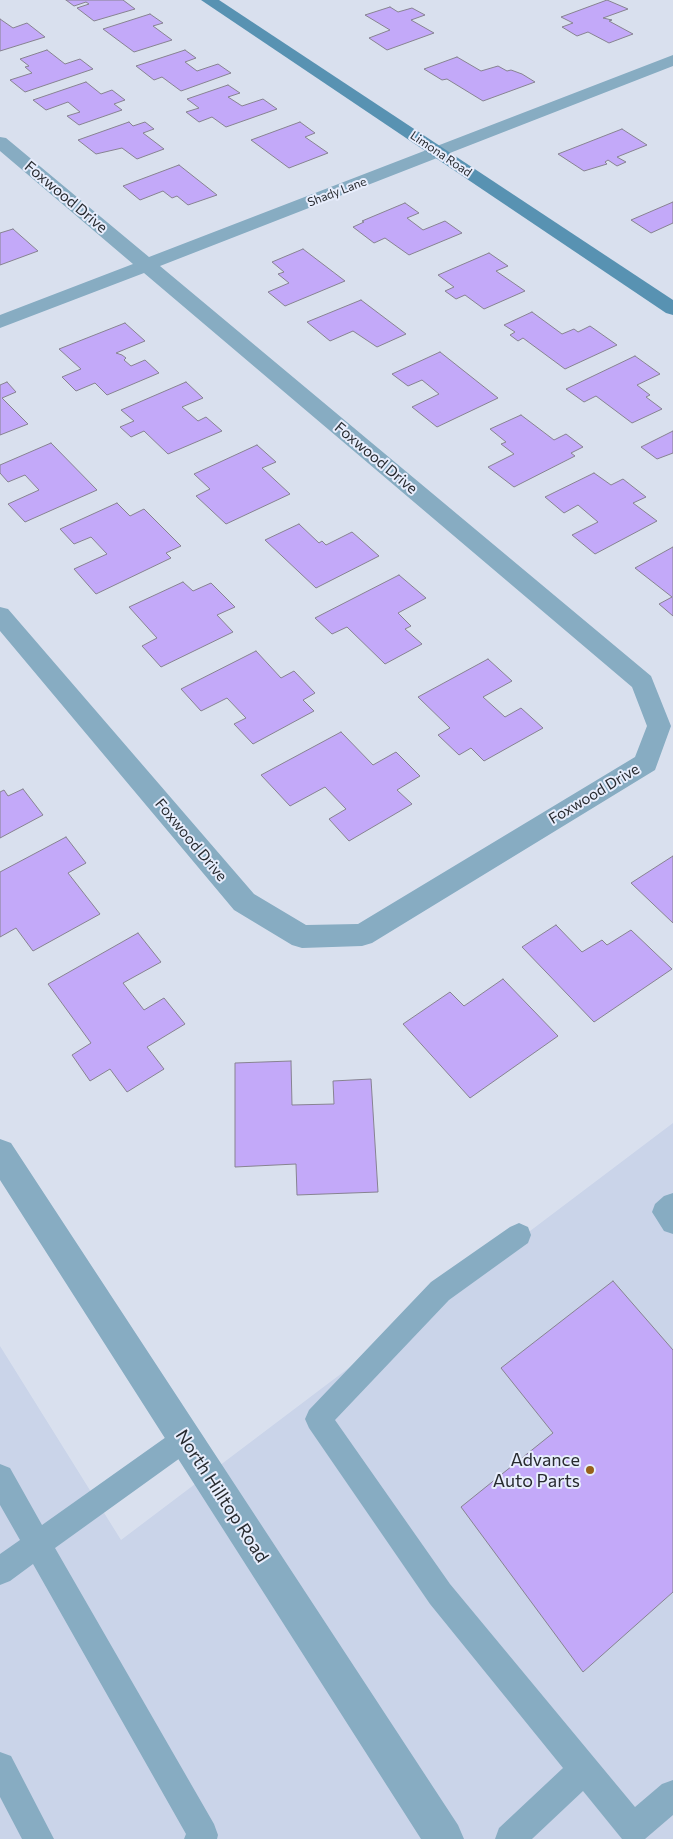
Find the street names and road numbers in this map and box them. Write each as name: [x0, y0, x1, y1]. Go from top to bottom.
street label: Limona Road: [408, 128, 474, 180]
street label: Foxwood Drive: [21, 157, 111, 237]
street label: Shady Lane: [305, 174, 369, 210]
street label: Foxwood Drive: [331, 418, 421, 498]
street label: Foxwood Drive: [546, 760, 642, 828]
street label: Foxwood Drive: [151, 795, 231, 885]
street label: North Hilltop Road: [171, 1426, 273, 1566]

